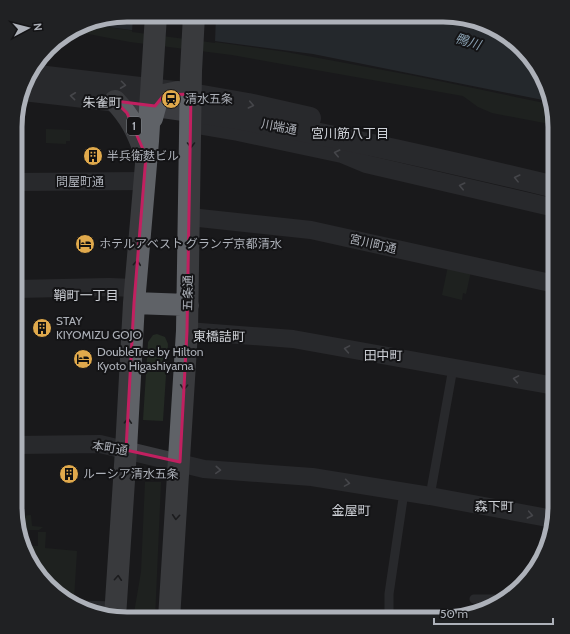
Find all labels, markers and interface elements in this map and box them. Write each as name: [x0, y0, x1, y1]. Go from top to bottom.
north arrow: [8, 8, 48, 48]
text: N: [31, 22, 45, 31]
water label: 鴨川: [453, 29, 485, 53]
one-way arrow: [120, 80, 126, 89]
station icon: 清水五条: [160, 88, 182, 110]
one-way arrow: [70, 91, 76, 100]
place label: 清水五条: [185, 91, 233, 106]
district label: 朱雀町: [82, 94, 122, 110]
one-way arrow: [248, 100, 255, 109]
street label: 川端通: [260, 116, 298, 137]
road number: 1: [127, 117, 141, 135]
district label: 宮川筋八丁目: [311, 125, 389, 141]
one-way arrow: [187, 142, 195, 148]
building icon: 半兵衛麩ビル: [82, 145, 104, 167]
place label: 半兵衛麩ビル: [107, 148, 179, 163]
one-way arrow: [334, 149, 340, 157]
street label: 問屋町通: [56, 174, 104, 189]
one-way arrow: [514, 174, 521, 183]
one-way arrow: [459, 182, 466, 191]
street label: 宮川町通: [348, 231, 398, 256]
hotel icon: ホテルアベスト グランデ京都清水: [74, 233, 96, 255]
place label: ホテルアベスト グランデ京都清水: [99, 236, 282, 251]
one-way arrow: [132, 260, 141, 266]
street label: 五条通: [180, 275, 195, 311]
district label: 鞘町一丁目: [53, 287, 119, 303]
place label: STAY KIYOMIZU GOJO: [56, 313, 142, 342]
building icon: STAY KIYOMIZU GOJO: [31, 317, 53, 339]
district label: 東橋詰町: [193, 328, 245, 344]
place label: DoubleTree by Hilton Kyoto Higashiyama: [97, 344, 204, 373]
one-way arrow: [344, 345, 350, 354]
district label: 田中町: [363, 347, 403, 363]
hotel icon: DoubleTree by Hilton Kyoto Higashiyama: [72, 348, 94, 370]
one-way arrow: [513, 376, 519, 384]
one-way arrow: [180, 384, 188, 390]
one-way arrow: [123, 418, 132, 424]
street label: 本町通: [91, 437, 129, 458]
building icon: ルーシア清水五条: [58, 463, 80, 485]
one-way arrow: [215, 465, 221, 474]
place label: ルーシア清水五条: [83, 466, 179, 481]
one-way arrow: [344, 478, 350, 487]
district label: 森下町: [474, 498, 514, 514]
district label: 金屋町: [331, 502, 371, 518]
one-way arrow: [527, 510, 533, 519]
one-way arrow: [171, 514, 180, 520]
one-way arrow: [113, 575, 122, 582]
scale bar: [434, 600, 553, 626]
text: 50 m: [440, 606, 468, 621]

